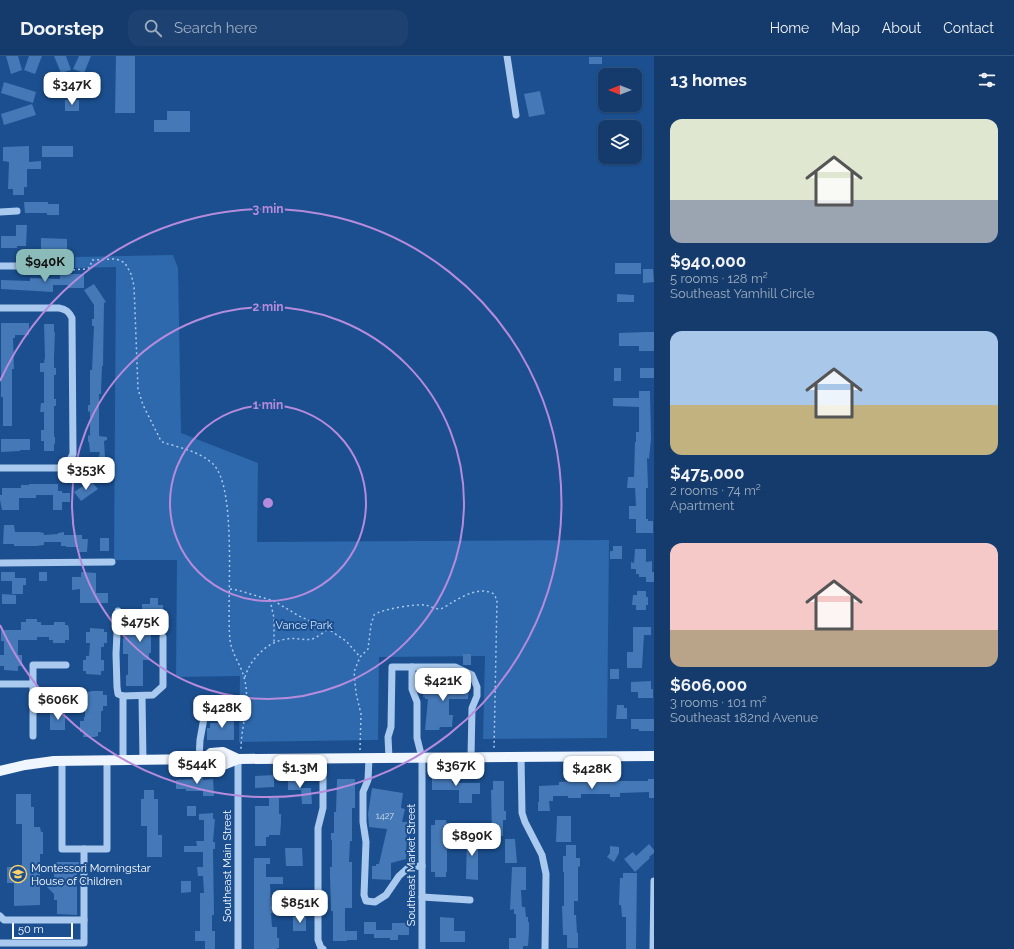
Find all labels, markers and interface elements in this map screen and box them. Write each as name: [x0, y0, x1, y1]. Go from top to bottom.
search box: [128, 10, 408, 46]
text: Doorstep: [20, 17, 104, 39]
icon: search: [142, 17, 164, 39]
text: Search here: [174, 19, 257, 37]
text: Home: [770, 20, 809, 36]
text: Map: [831, 20, 860, 36]
text: About: [882, 20, 921, 36]
text: Contact: [943, 20, 994, 36]
north arrow: [598, 68, 642, 112]
map controls: [598, 68, 642, 164]
icon: filters: [976, 69, 998, 91]
text: 13 homes: [670, 70, 747, 90]
pin: $347K: [44, 72, 100, 106]
text: $347K: [53, 77, 91, 92]
button: layers: [598, 120, 642, 164]
icon: home: [798, 145, 870, 217]
text: 3 min: [252, 202, 284, 216]
pin: $940K: [17, 249, 73, 283]
text: $940,000: [670, 251, 746, 271]
text: $940K: [25, 254, 65, 269]
text: 5 rooms · 128 m²: [670, 271, 768, 286]
text: Southeast Yamhill Circle: [670, 286, 815, 301]
text: 2 min: [252, 300, 284, 314]
icon: home: [798, 357, 870, 429]
text: 1 min: [253, 398, 283, 412]
pin: $353K: [58, 457, 114, 491]
text: $353K: [67, 462, 105, 477]
text: $475,000: [670, 463, 744, 483]
text: 2 rooms · 74 m²: [670, 483, 761, 498]
centre of rings: [261, 496, 275, 510]
text: Apartment: [670, 498, 734, 513]
icon: home: [798, 569, 870, 641]
pin: $475K: [112, 609, 168, 643]
text: $475K: [121, 614, 159, 629]
park label: Vance Park: [275, 619, 333, 632]
pin: $421K: [415, 668, 471, 702]
text: $421K: [424, 673, 462, 688]
text: $606,000: [670, 675, 747, 695]
pin: $606K: [30, 687, 86, 721]
text: $606K: [38, 692, 78, 707]
pin: $428K: [194, 695, 250, 729]
text: 3 rooms · 101 m²: [670, 695, 767, 710]
text: $428K: [202, 700, 242, 715]
text: Southeast 182nd Avenue: [670, 710, 818, 725]
pin: $544K: [169, 751, 225, 785]
pin: $367K: [428, 753, 484, 787]
pin: $1.3M: [272, 755, 328, 789]
text: $544K: [178, 756, 217, 771]
pin: $428K: [564, 756, 620, 790]
text: $367K: [436, 758, 476, 773]
text: $1.3M: [282, 760, 318, 775]
text: $428K: [572, 761, 612, 776]
street label: Southeast Market Street: [405, 803, 418, 926]
street label: Southeast Main Street: [221, 810, 234, 922]
house number: 1427: [376, 811, 394, 821]
pin: $890K: [444, 823, 500, 857]
text: $890K: [452, 828, 492, 843]
place label: Montessori Morningstar House of Children: [31, 862, 151, 888]
school or university icon: Montessori Morningstar House of Children: [8, 864, 28, 884]
pin: $851K: [272, 890, 328, 924]
text: $851K: [281, 895, 319, 910]
scale bar: [12, 921, 73, 940]
text: 50 m: [18, 923, 44, 936]

